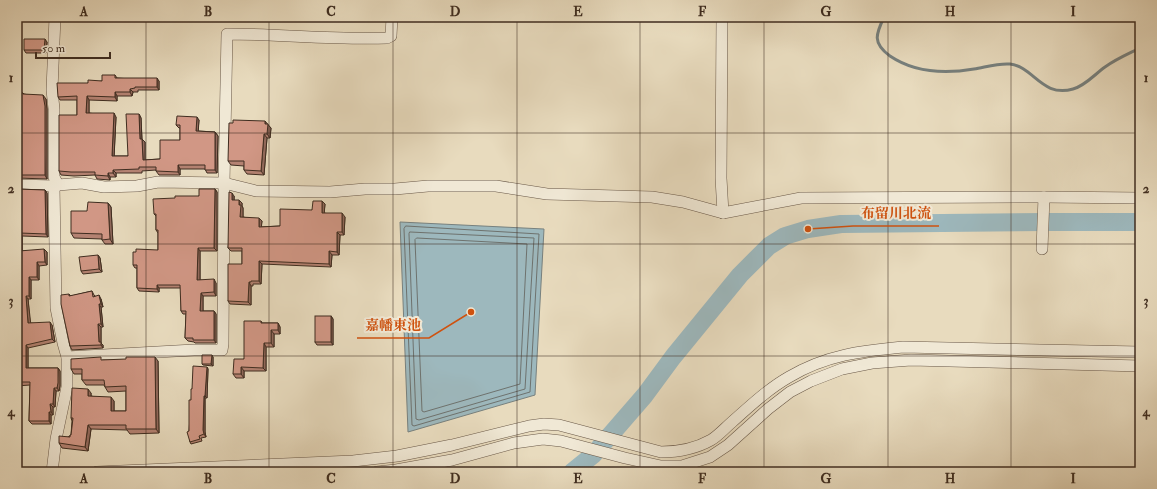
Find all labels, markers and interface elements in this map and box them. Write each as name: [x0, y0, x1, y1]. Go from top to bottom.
text: A: [79, 4, 89, 20]
text: B: [204, 4, 212, 20]
text: C: [326, 4, 336, 20]
text: D: [450, 4, 461, 20]
text: E: [573, 4, 583, 20]
text: F: [698, 4, 707, 20]
text: G: [821, 4, 832, 20]
text: H: [945, 4, 956, 20]
text: I: [1070, 4, 1076, 20]
scale bar: [36, 34, 110, 60]
text: 50 m: [42, 41, 66, 56]
text: 1: [9, 70, 14, 86]
text: 1: [1144, 70, 1149, 86]
text: 2: [8, 181, 15, 197]
text: 2: [1143, 181, 1150, 197]
callout: 布留川北流: [853, 200, 939, 226]
text: 布留川北流: [861, 205, 931, 222]
text: 3: [9, 293, 14, 309]
text: 3: [1144, 293, 1149, 309]
callout: 嘉幡東池: [357, 312, 429, 338]
text: 嘉幡東池: [365, 317, 421, 334]
text: 4: [6, 404, 15, 420]
text: 4: [1141, 404, 1150, 420]
text: A: [79, 471, 89, 487]
text: B: [204, 471, 212, 487]
text: C: [326, 471, 336, 487]
text: D: [450, 471, 461, 487]
text: E: [573, 471, 583, 487]
text: F: [698, 471, 707, 487]
text: G: [821, 471, 832, 487]
text: H: [945, 471, 956, 487]
text: I: [1070, 471, 1076, 487]

